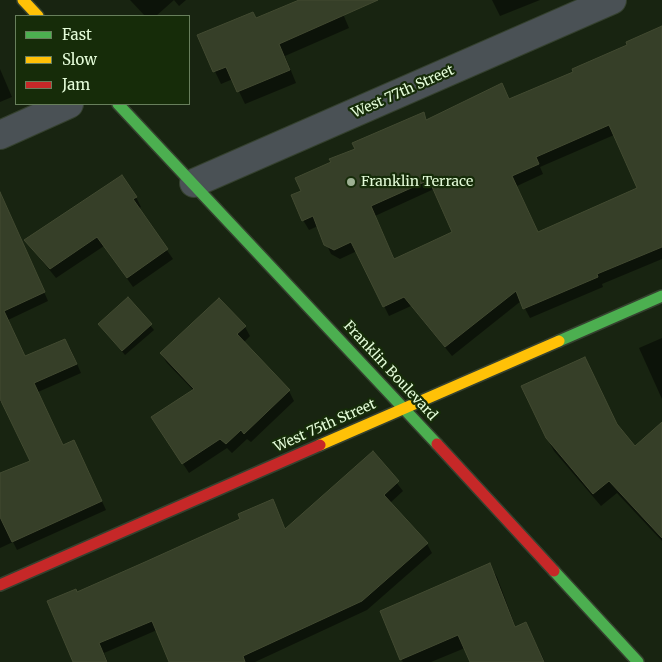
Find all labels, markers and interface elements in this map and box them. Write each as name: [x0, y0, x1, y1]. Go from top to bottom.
legend: [15, 15, 190, 105]
text: Fast: [62, 25, 92, 44]
text: Slow: [62, 50, 97, 69]
street label: West 77th Street: [349, 62, 457, 122]
text: Jam: [62, 75, 90, 94]
place label: Franklin Terrace: [361, 174, 473, 190]
marker: Franklin Terrace: [345, 176, 357, 188]
street label: Franklin Boulevard: [340, 318, 440, 424]
street label: West 75th Street: [271, 396, 379, 456]

